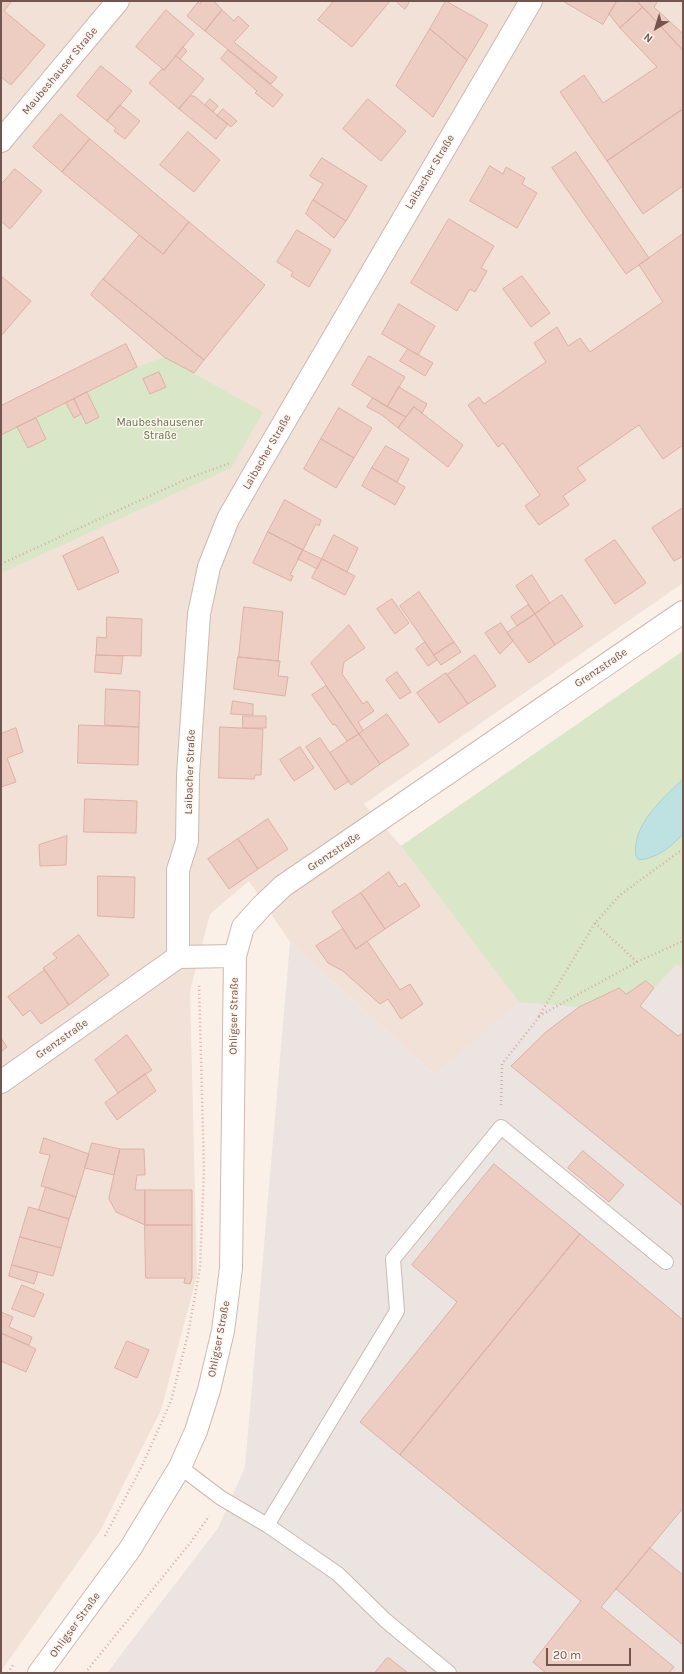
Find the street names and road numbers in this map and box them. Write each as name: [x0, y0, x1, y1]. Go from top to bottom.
street label: Maubeshauser Straße: [19, 24, 101, 118]
street label: Laibacher Straße: [403, 132, 457, 212]
street label: Laibacher Straße: [240, 412, 294, 492]
street label: Grenzstraße: [572, 645, 630, 691]
street label: Laibacher Straße: [182, 729, 198, 815]
street label: Grenzstraße: [305, 829, 363, 875]
street label: Ohligser Straße: [227, 977, 241, 1055]
street label: Grenzstraße: [33, 1016, 91, 1062]
street label: Ohligser Straße: [205, 1300, 233, 1378]
street label: Ohligser Straße: [47, 1590, 103, 1660]

